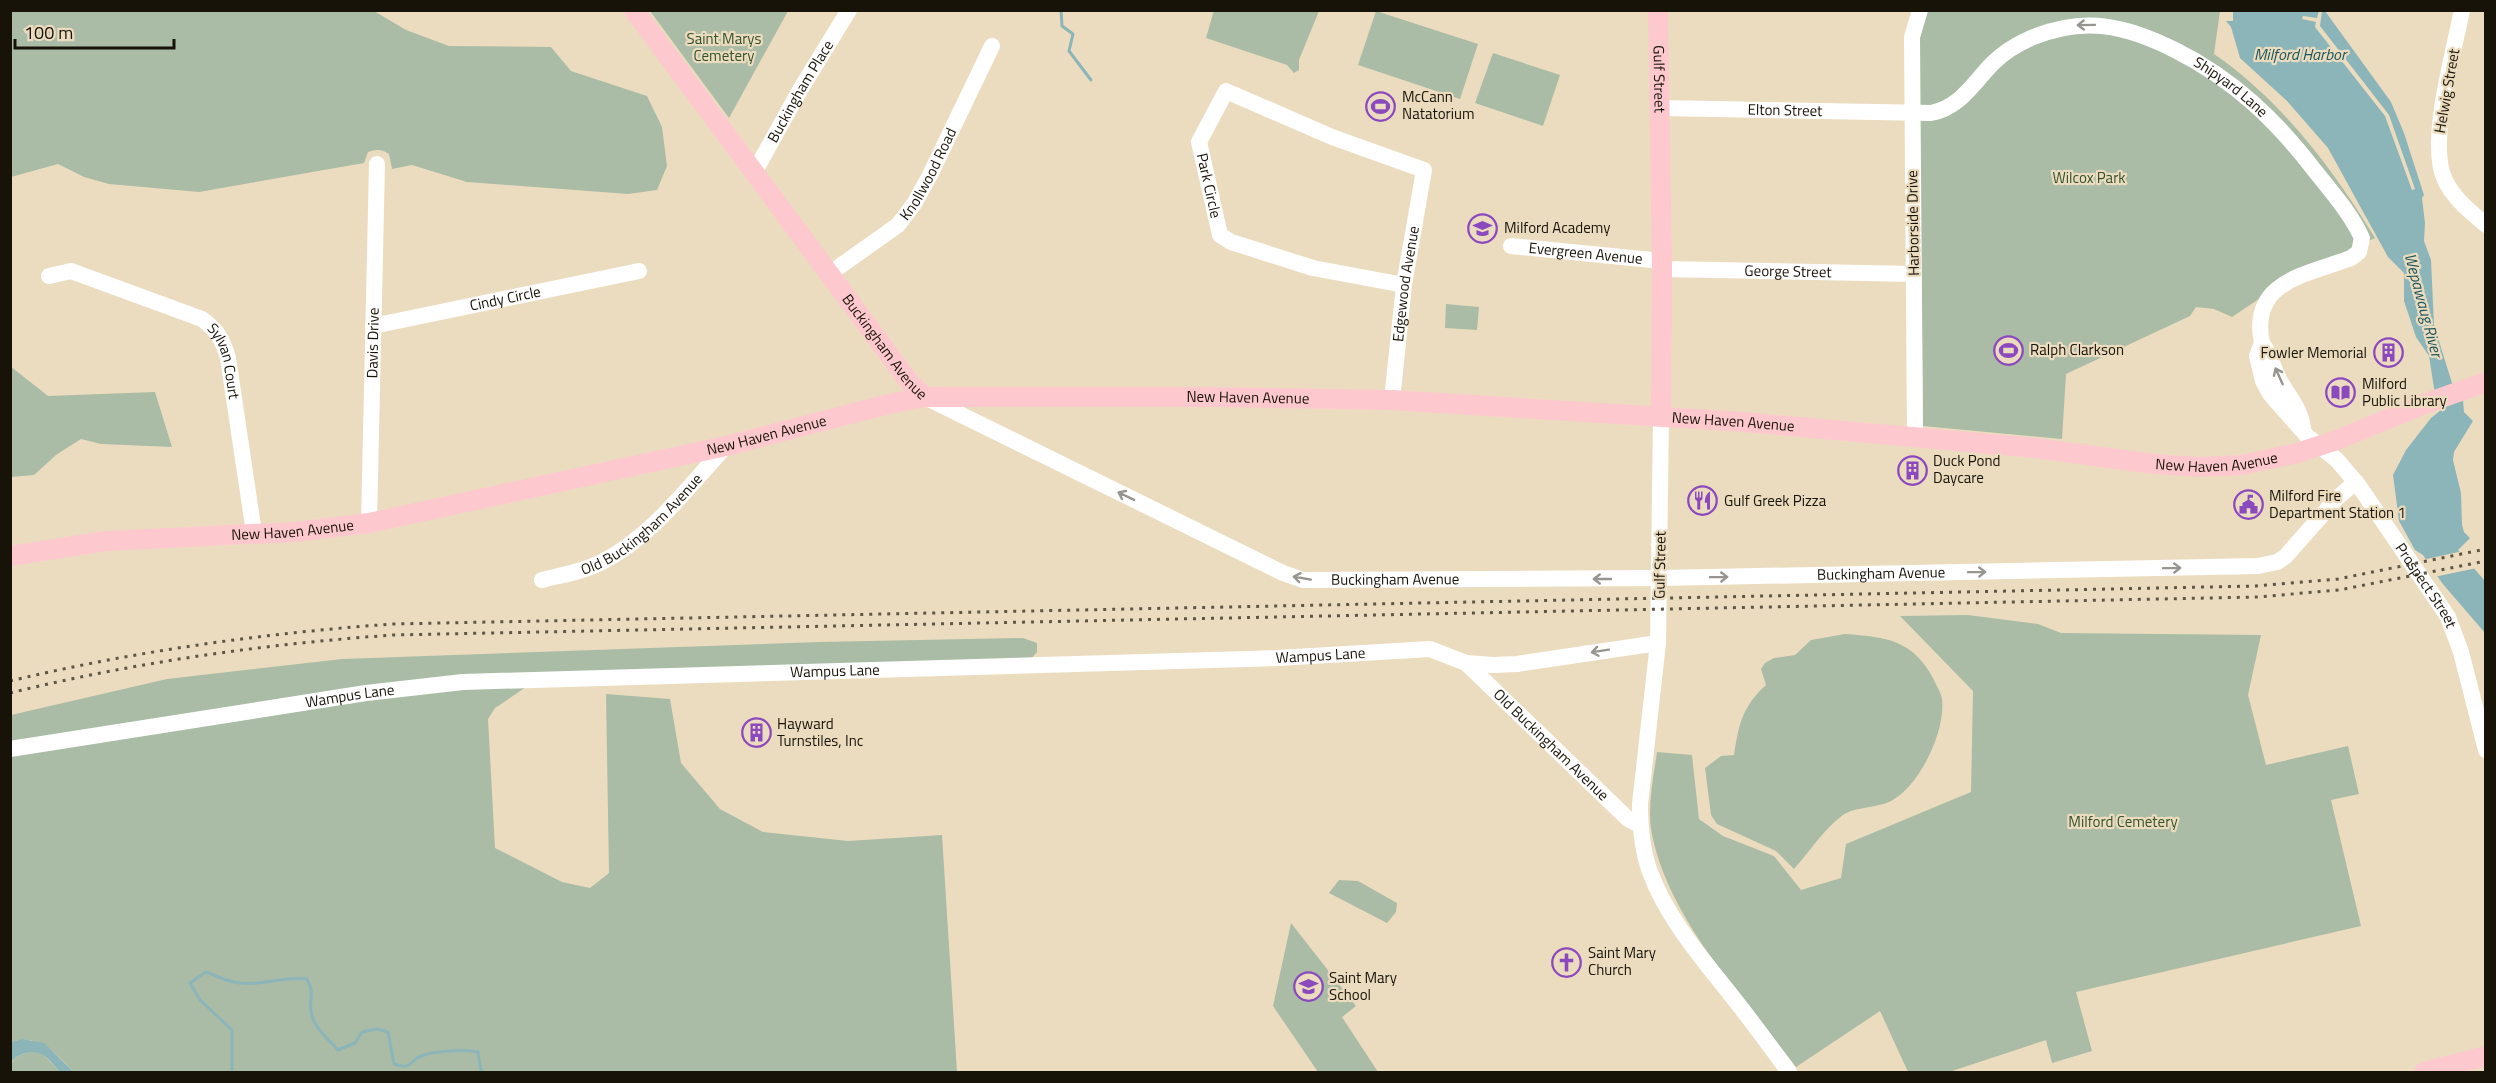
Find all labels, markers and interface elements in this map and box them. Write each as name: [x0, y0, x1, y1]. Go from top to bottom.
scale bar: [15, 12, 174, 50]
text: 100 m: [24, 19, 73, 46]
one-way arrow: [2077, 19, 2097, 31]
park label: Saint Marys Cemetery: [687, 27, 761, 67]
street label: Buckingham Place: [761, 35, 839, 147]
water label: Milford Harbor: [2254, 42, 2348, 66]
street label: Gulf Street: [1648, 45, 1672, 114]
street label: Helwig Street: [2428, 46, 2465, 135]
street label: Shipyard Lane: [2189, 51, 2274, 122]
place label: McCann Natatorium: [1402, 85, 1475, 125]
sports icon: McCann Natatorium: [1365, 90, 1397, 122]
street label: Elton Street: [1747, 98, 1823, 122]
street label: Knollwood Road: [893, 124, 962, 225]
street label: Park Circle: [1191, 151, 1228, 220]
park label: Wilcox Park: [2052, 166, 2126, 189]
street label: Harborside Drive: [1900, 170, 1925, 276]
school or university icon: Milford Academy: [1467, 212, 1499, 244]
place label: Milford Academy: [1504, 216, 1610, 239]
street label: Edgewood Avenue: [1386, 224, 1425, 343]
street label: Evergreen Avenue: [1528, 236, 1644, 270]
water label: Wepawaug River: [2399, 250, 2450, 361]
street label: George Street: [1744, 259, 1833, 283]
street label: Cindy Circle: [467, 280, 543, 317]
street label: Buckingham Avenue: [837, 289, 933, 405]
street label: Davis Drive: [360, 307, 385, 379]
street label: Sylvan Court: [202, 317, 246, 401]
sports icon: Ralph Clarkson: [1993, 334, 2025, 366]
building icon: Fowler Memorial: [2372, 337, 2404, 369]
place label: Ralph Clarkson: [2030, 338, 2124, 361]
place label: Fowler Memorial: [2261, 341, 2367, 364]
one-way arrow: [2272, 368, 2284, 386]
place label: Milford Public Library: [2362, 372, 2447, 412]
library icon: Milford Public Library: [2325, 377, 2357, 409]
street label: New Haven Avenue: [1186, 385, 1310, 410]
street label: New Haven Avenue: [1671, 406, 1795, 437]
street label: New Haven Avenue: [704, 409, 829, 461]
street label: New Haven Avenue: [2155, 446, 2280, 478]
place label: Duck Pond Daycare: [1933, 449, 2000, 489]
building icon: Duck Pond Daycare: [1896, 454, 1928, 486]
street label: Old Buckingham Avenue: [577, 468, 708, 581]
place label: Milford Fire Department Station 1: [2269, 484, 2406, 524]
restaurant icon: Gulf Greek Pizza: [1687, 485, 1719, 517]
place label: Gulf Greek Pizza: [1724, 489, 1827, 512]
public building icon: Milford Fire Department Station 1: [2232, 489, 2264, 521]
one-way arrow: [1118, 490, 1136, 501]
street label: New Haven Avenue: [231, 513, 355, 546]
street label: Gulf Street: [1647, 530, 1672, 599]
street label: Prospect Street: [2390, 538, 2463, 632]
street label: Buckingham Avenue: [1817, 560, 1945, 586]
one-way arrow: [2161, 562, 2181, 574]
one-way arrow: [1966, 566, 1986, 578]
street label: Buckingham Avenue: [1331, 567, 1459, 591]
one-way arrow: [1709, 571, 1729, 583]
one-way arrow: [1293, 573, 1313, 584]
one-way arrow: [1593, 573, 1613, 585]
street label: Wampus Lane: [1275, 641, 1366, 669]
one-way arrow: [1591, 645, 1610, 656]
street label: Wampus Lane: [790, 658, 880, 683]
street label: Wampus Lane: [304, 678, 396, 713]
street label: Old Buckingham Avenue: [1488, 683, 1614, 806]
place label: Hayward Turnstiles, Inc: [777, 712, 863, 752]
building icon: Hayward Turnstiles, Inc: [740, 717, 772, 749]
park label: Milford Cemetery: [2068, 810, 2178, 833]
place label: Saint Mary Church: [1588, 941, 1656, 981]
church icon: Saint Mary Church: [1551, 946, 1583, 978]
place label: Saint Mary School: [1329, 966, 1397, 1006]
school or university icon: Saint Mary School: [1292, 971, 1324, 1003]

